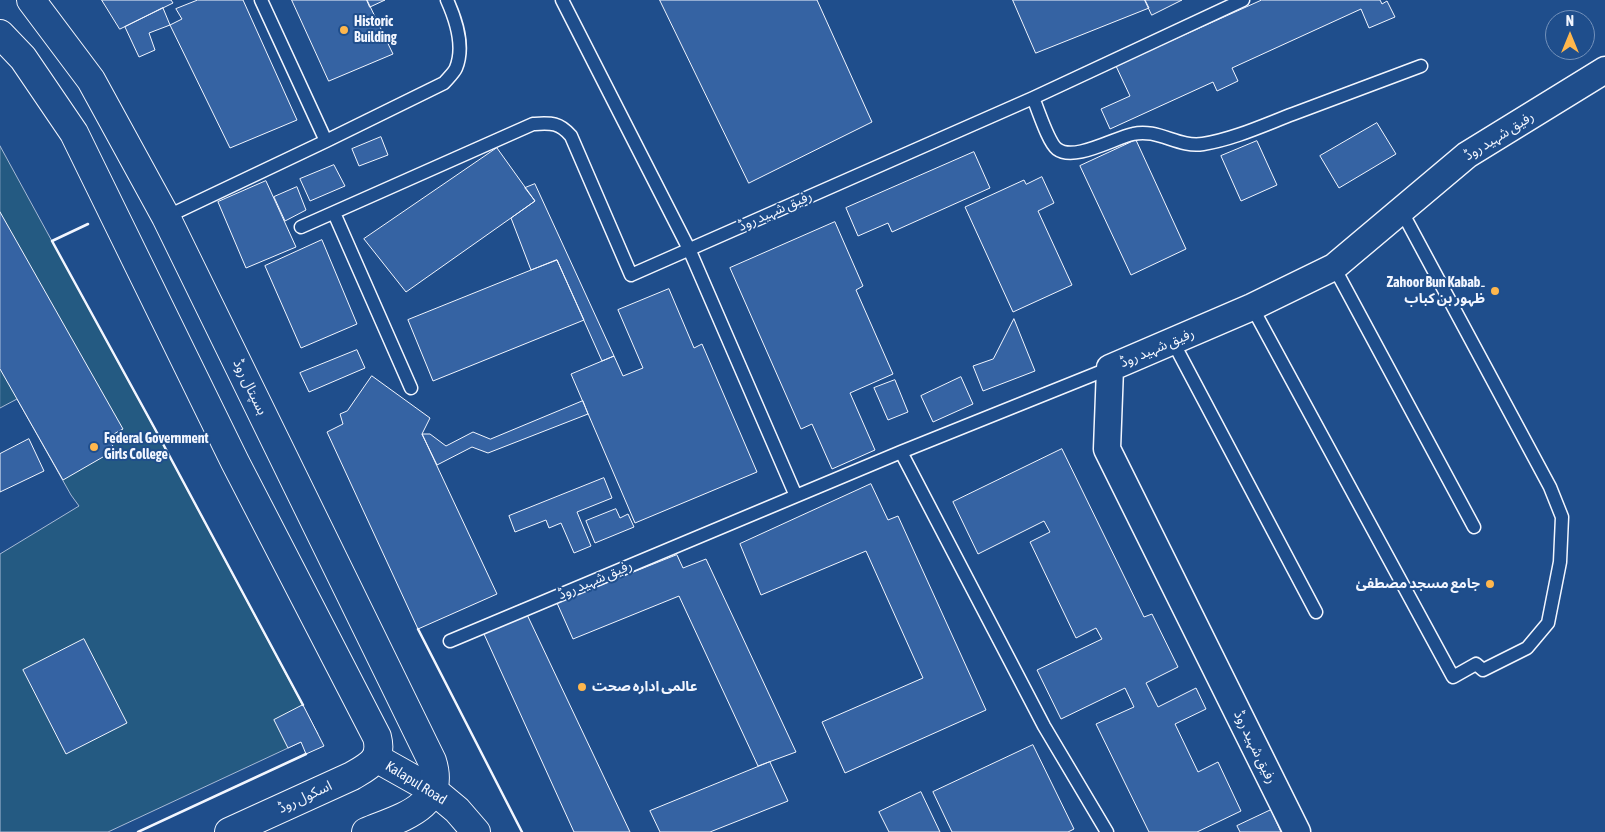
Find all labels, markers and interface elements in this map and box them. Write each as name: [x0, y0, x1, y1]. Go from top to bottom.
north arrow: [1545, 10, 1595, 60]
text: N: [1566, 13, 1574, 29]
place label: Historic Building: [354, 14, 397, 46]
marker: Historic Building: [338, 24, 350, 36]
street label: رفیق شہید روڈ: [1461, 108, 1537, 164]
street label: رفیق شہید روڈ: [735, 187, 815, 235]
place label: Zahoor Bun Kabab۔ ظہور بن کباب: [1387, 275, 1485, 308]
marker: Zahoor Bun Kabab۔ ظہور بن کباب: [1489, 285, 1501, 297]
street label: رفیق شہید روڈ: [1117, 325, 1197, 371]
street label: ہسپتال روڈ: [229, 356, 271, 418]
place label: Federal Government Girls College: [104, 431, 209, 464]
marker: Federal Government Girls College: [88, 441, 100, 453]
street label: رفیق شہید روڈ: [555, 557, 635, 603]
place label: جامع مسجد مصطفیٰ: [1356, 576, 1480, 592]
marker: جامع مسجد مصطفیٰ: [1484, 578, 1496, 590]
place label: عالمی ادارہ صحت: [592, 679, 698, 695]
marker: عالمی ادارہ صحت: [576, 681, 588, 693]
street label: رفیق شہید روڈ: [1230, 708, 1280, 786]
street label: Kalapul Road: [382, 758, 450, 808]
street label: اسکول روڈ: [275, 777, 335, 817]

